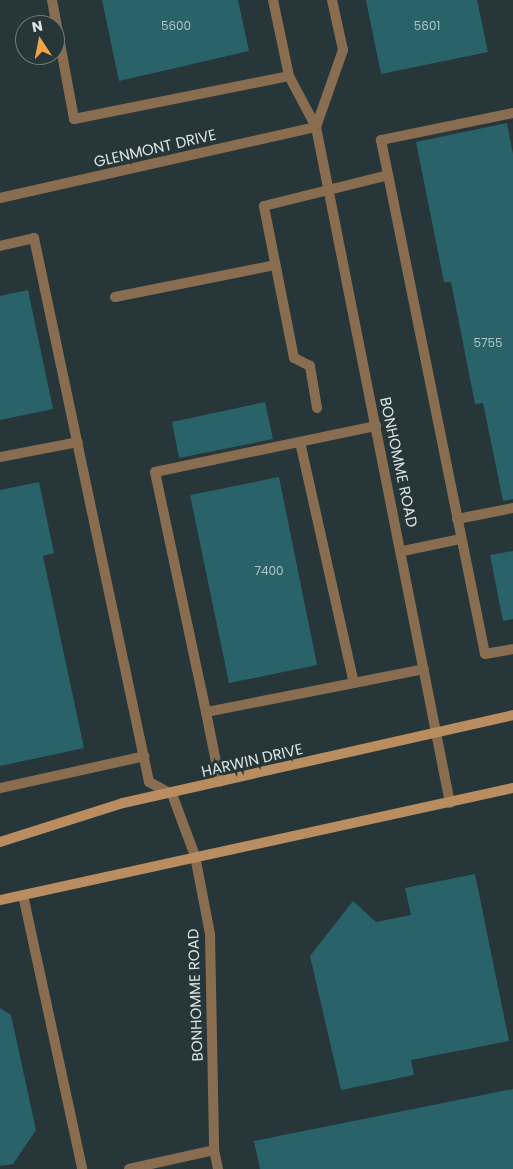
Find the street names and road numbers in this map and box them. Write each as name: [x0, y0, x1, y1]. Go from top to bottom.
street label: GLENMONT DRIVE: [92, 125, 218, 171]
street label: BONHOMME ROAD: [376, 395, 422, 529]
street label: HARWIN DRIVE: [199, 740, 305, 780]
street label: BONHOMME ROAD: [184, 928, 206, 1062]

